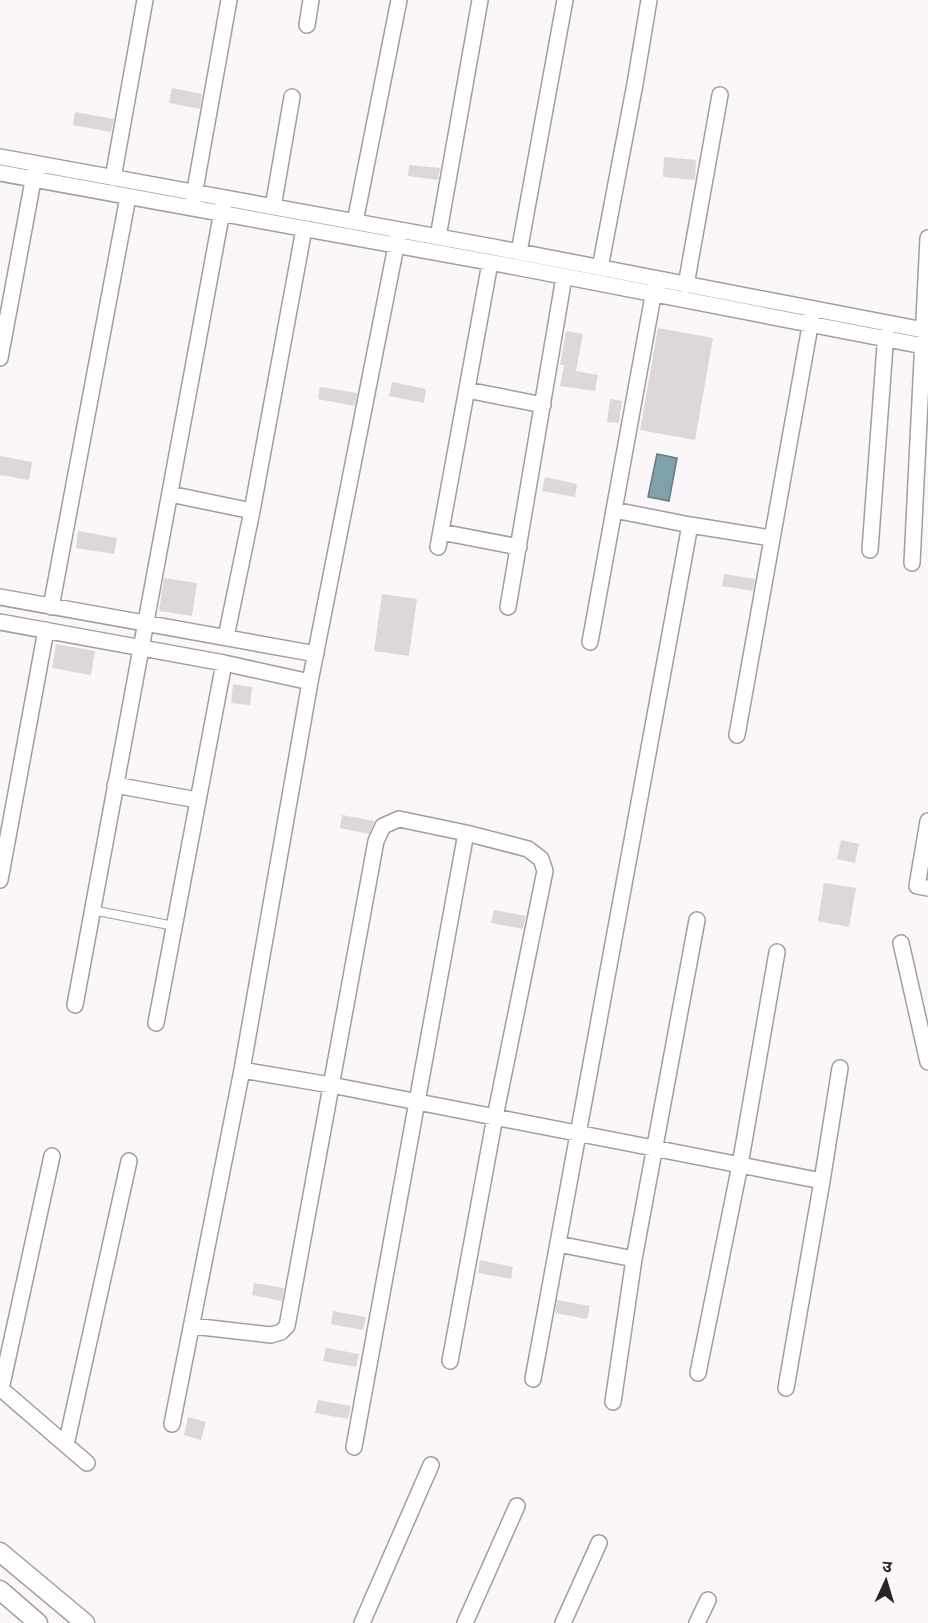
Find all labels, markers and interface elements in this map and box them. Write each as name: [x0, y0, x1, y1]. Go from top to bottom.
north arrow: [856, 1551, 916, 1611]
text: उ: [882, 1555, 893, 1577]

